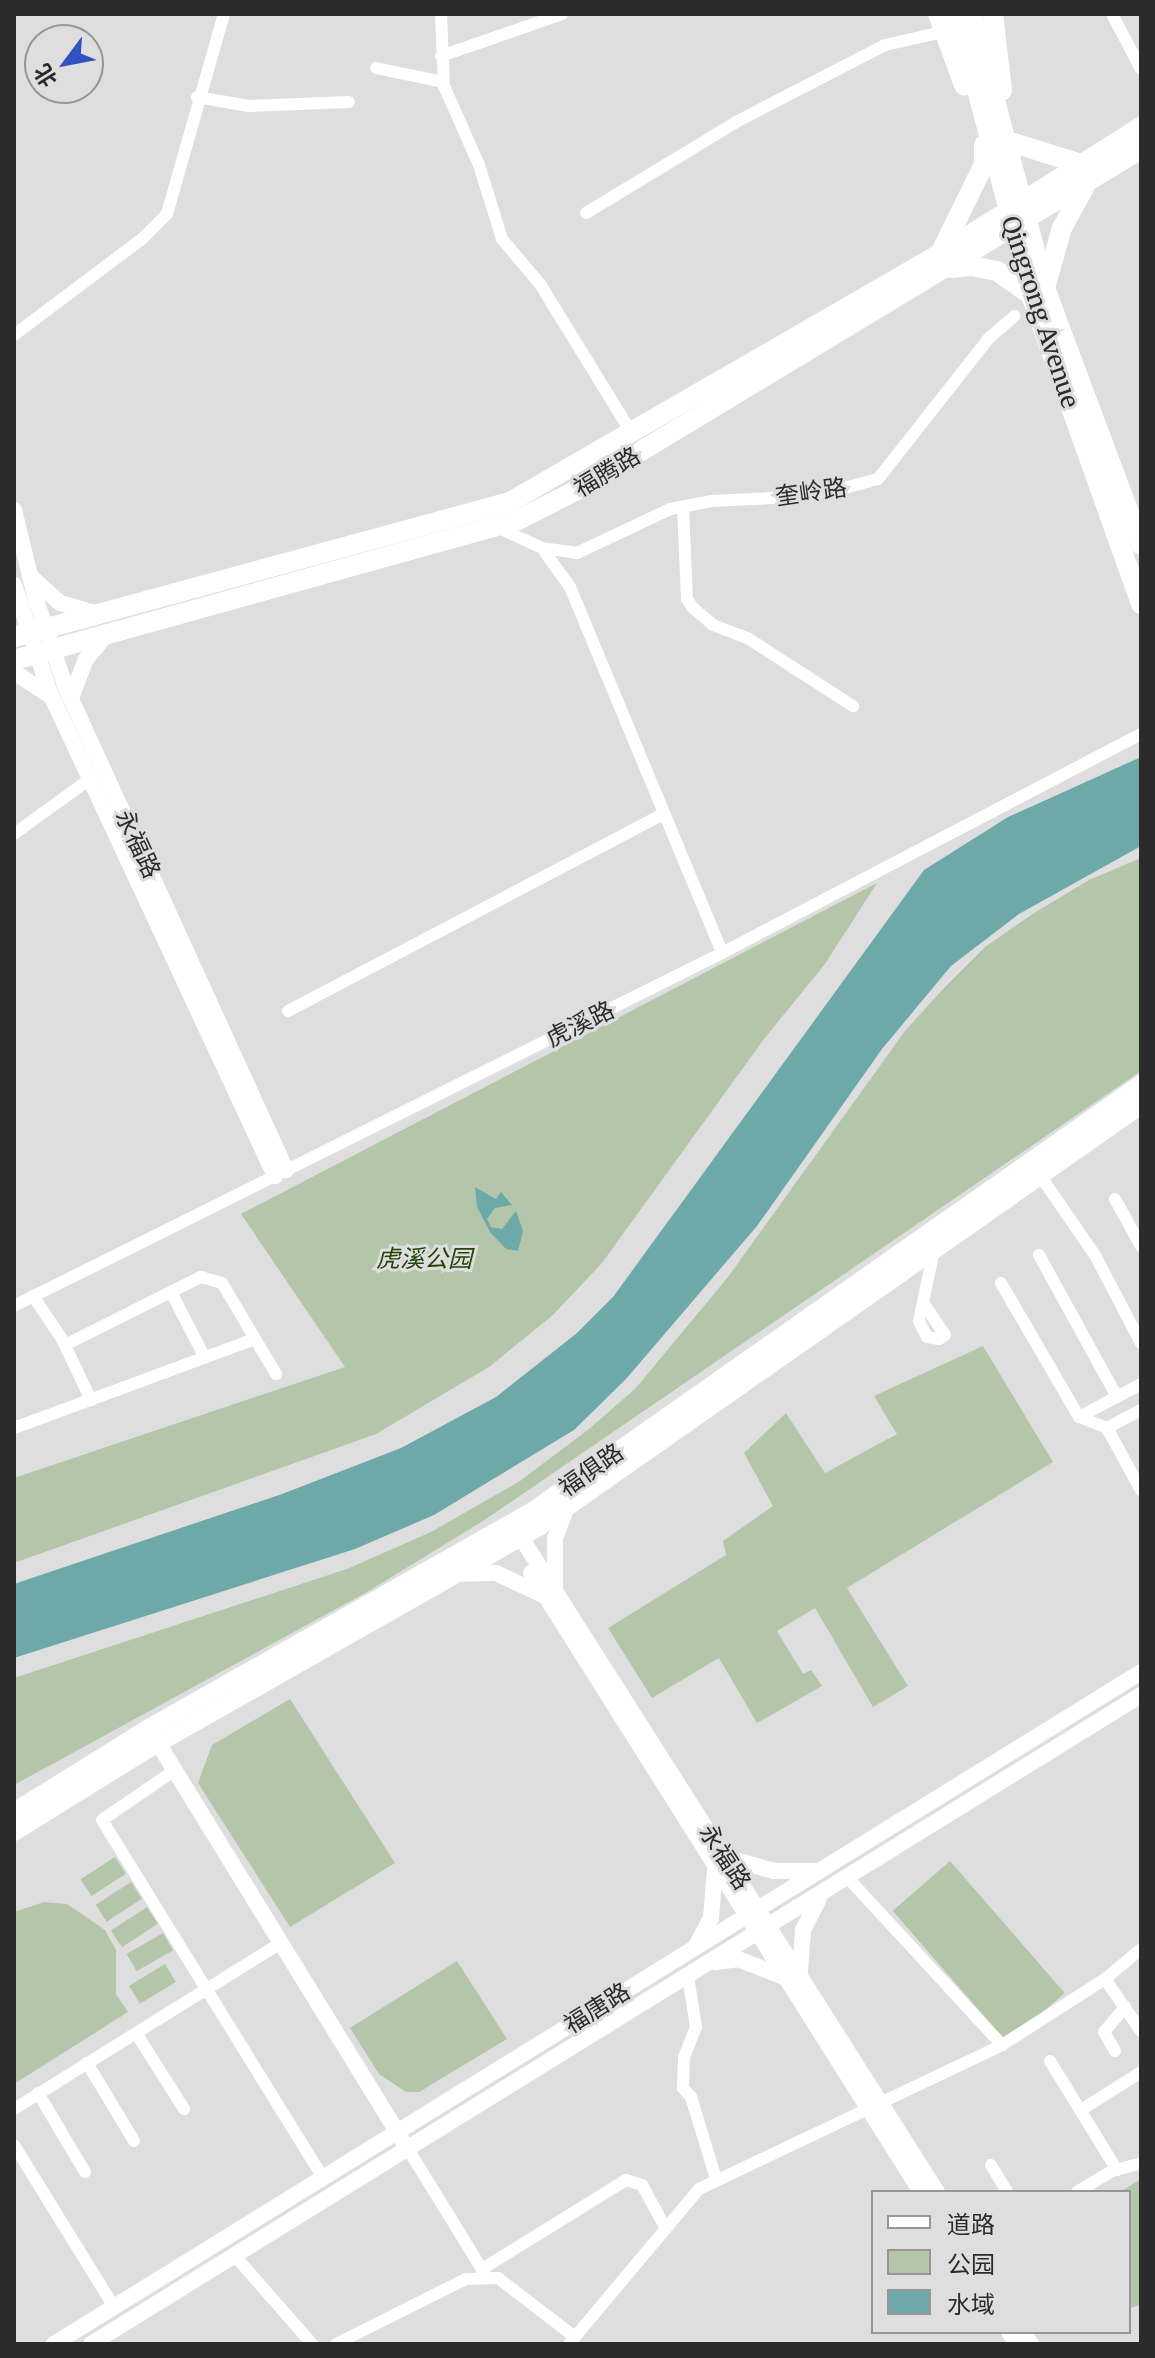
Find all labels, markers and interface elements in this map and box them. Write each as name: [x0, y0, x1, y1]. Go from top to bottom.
north arrow: [24, 24, 104, 104]
text: 北: [28, 59, 63, 92]
street label: Qingrong Avenue: [995, 213, 1085, 411]
street label: 福腾路: [569, 441, 645, 503]
street label: 奎岭路: [773, 473, 849, 511]
street label: 永福路: [110, 805, 166, 883]
street label: 虎溪路: [541, 995, 619, 1053]
park label: 虎溪公园: [376, 1245, 472, 1273]
street label: 福俱路: [553, 1438, 629, 1502]
street label: 永福路: [693, 1819, 757, 1895]
street label: 福唐路: [559, 1977, 635, 2039]
legend: [871, 2190, 1131, 2334]
text: 道路: [947, 2209, 995, 2240]
text: 公园: [947, 2249, 995, 2280]
text: 水域: [947, 2289, 995, 2320]

